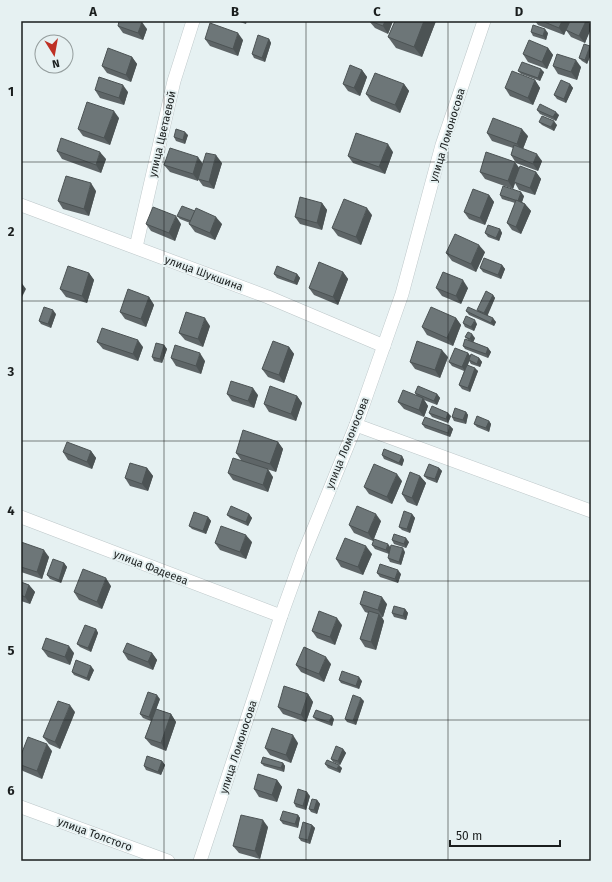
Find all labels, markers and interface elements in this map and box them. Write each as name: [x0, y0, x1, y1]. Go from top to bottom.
text: A: [88, 4, 97, 19]
text: B: [231, 4, 239, 19]
text: C: [373, 4, 381, 19]
text: D: [515, 4, 524, 19]
north arrow: [34, 34, 74, 74]
text: N: [51, 56, 61, 70]
text: 1: [8, 84, 14, 99]
street label: улица Ломоносова: [427, 87, 468, 184]
street label: улица Цветаевой: [146, 90, 179, 179]
text: 2: [8, 224, 15, 239]
street label: улица Шукшина: [163, 253, 245, 294]
text: 3: [7, 364, 15, 379]
street label: улица Ломоносова: [323, 396, 372, 491]
text: 4: [7, 503, 15, 518]
street label: улица Фадеева: [112, 547, 190, 588]
text: 5: [8, 643, 15, 658]
street label: улица Ломоносова: [217, 699, 260, 796]
text: 6: [7, 783, 15, 798]
street label: улица Толстого: [56, 815, 134, 854]
scale bar: [450, 822, 560, 848]
text: 50 m: [456, 829, 482, 843]

